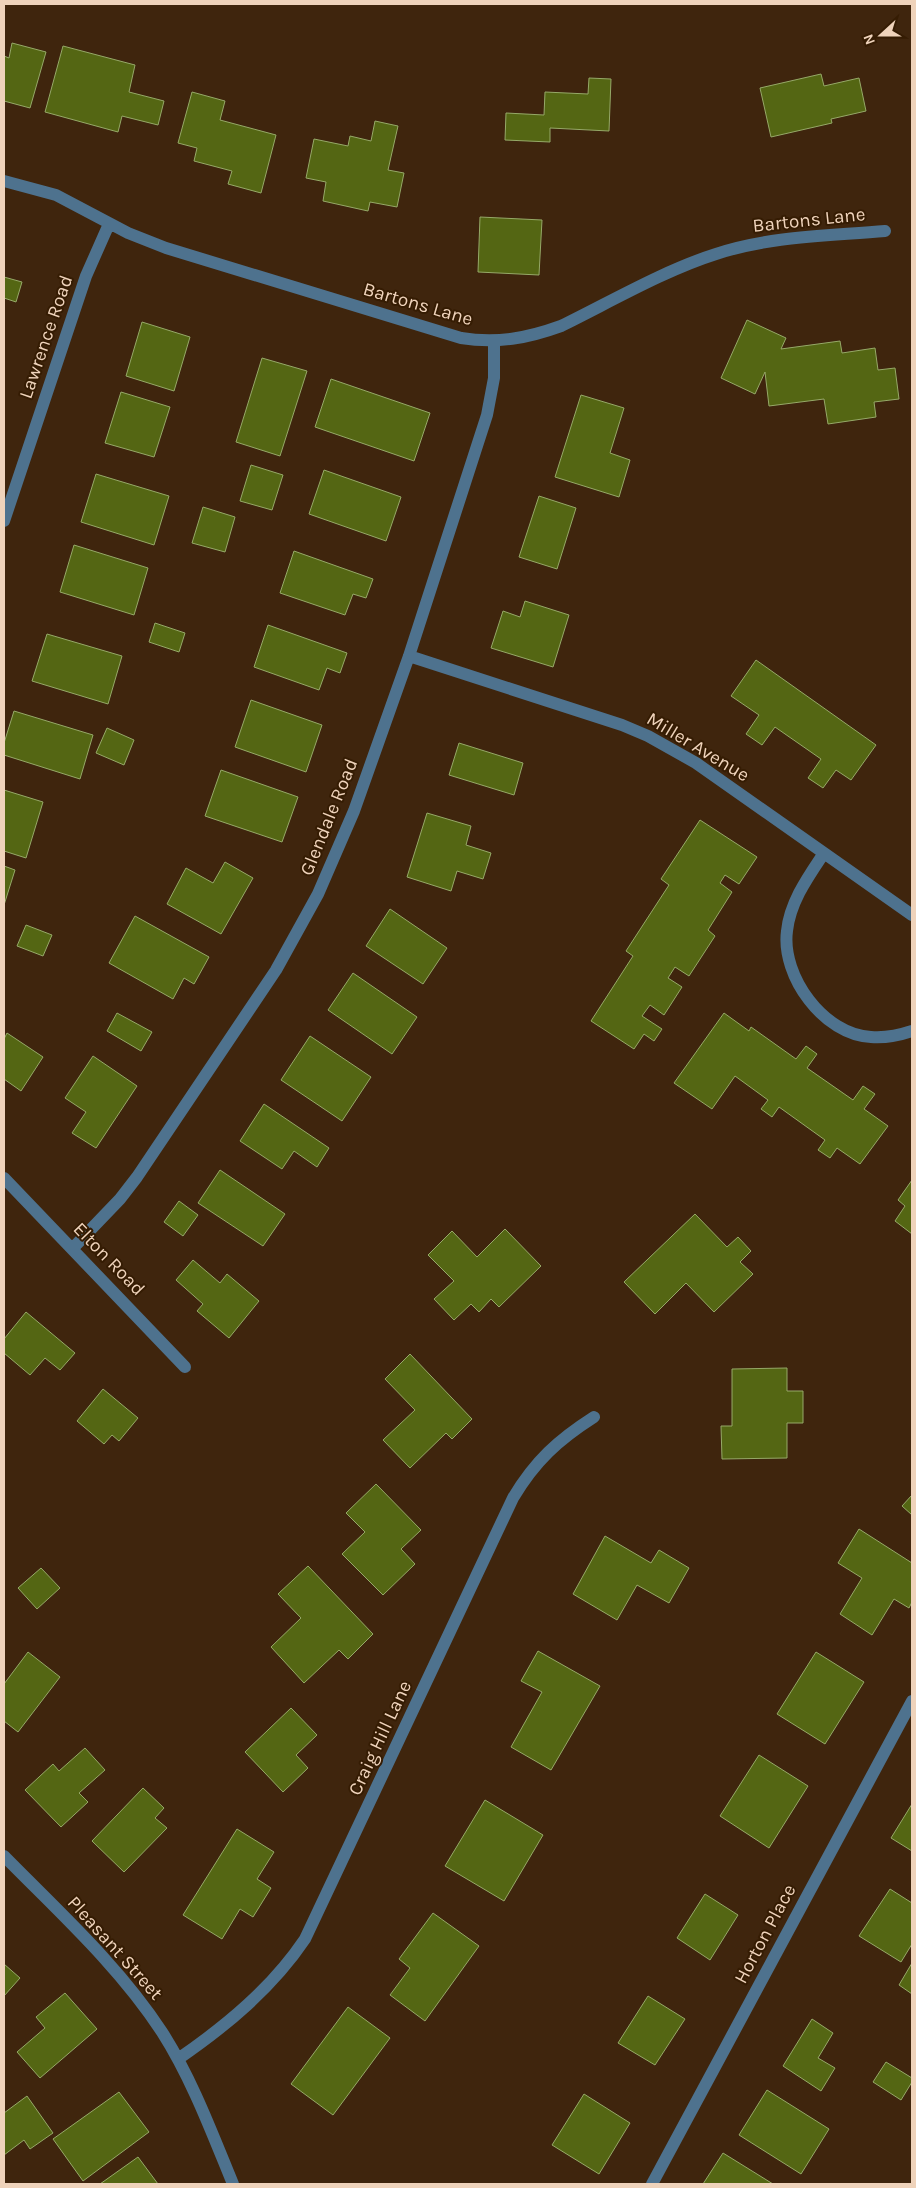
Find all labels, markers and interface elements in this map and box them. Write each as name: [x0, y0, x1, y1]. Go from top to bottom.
north arrow: [856, 10, 906, 60]
text: N: [860, 32, 879, 47]
street label: Bartons Lane: [752, 203, 866, 237]
street label: Lawrence Road: [15, 272, 77, 402]
street label: Bartons Lane: [361, 278, 475, 330]
street label: Miller Avenue: [643, 708, 753, 786]
street label: Glendale Road: [296, 755, 362, 879]
street label: Elton Road: [69, 1218, 149, 1300]
street label: Craig Hill Lane: [344, 1677, 416, 1799]
street label: Horton Place: [730, 1881, 800, 1987]
street label: Pleasant Street: [63, 1892, 167, 2004]

